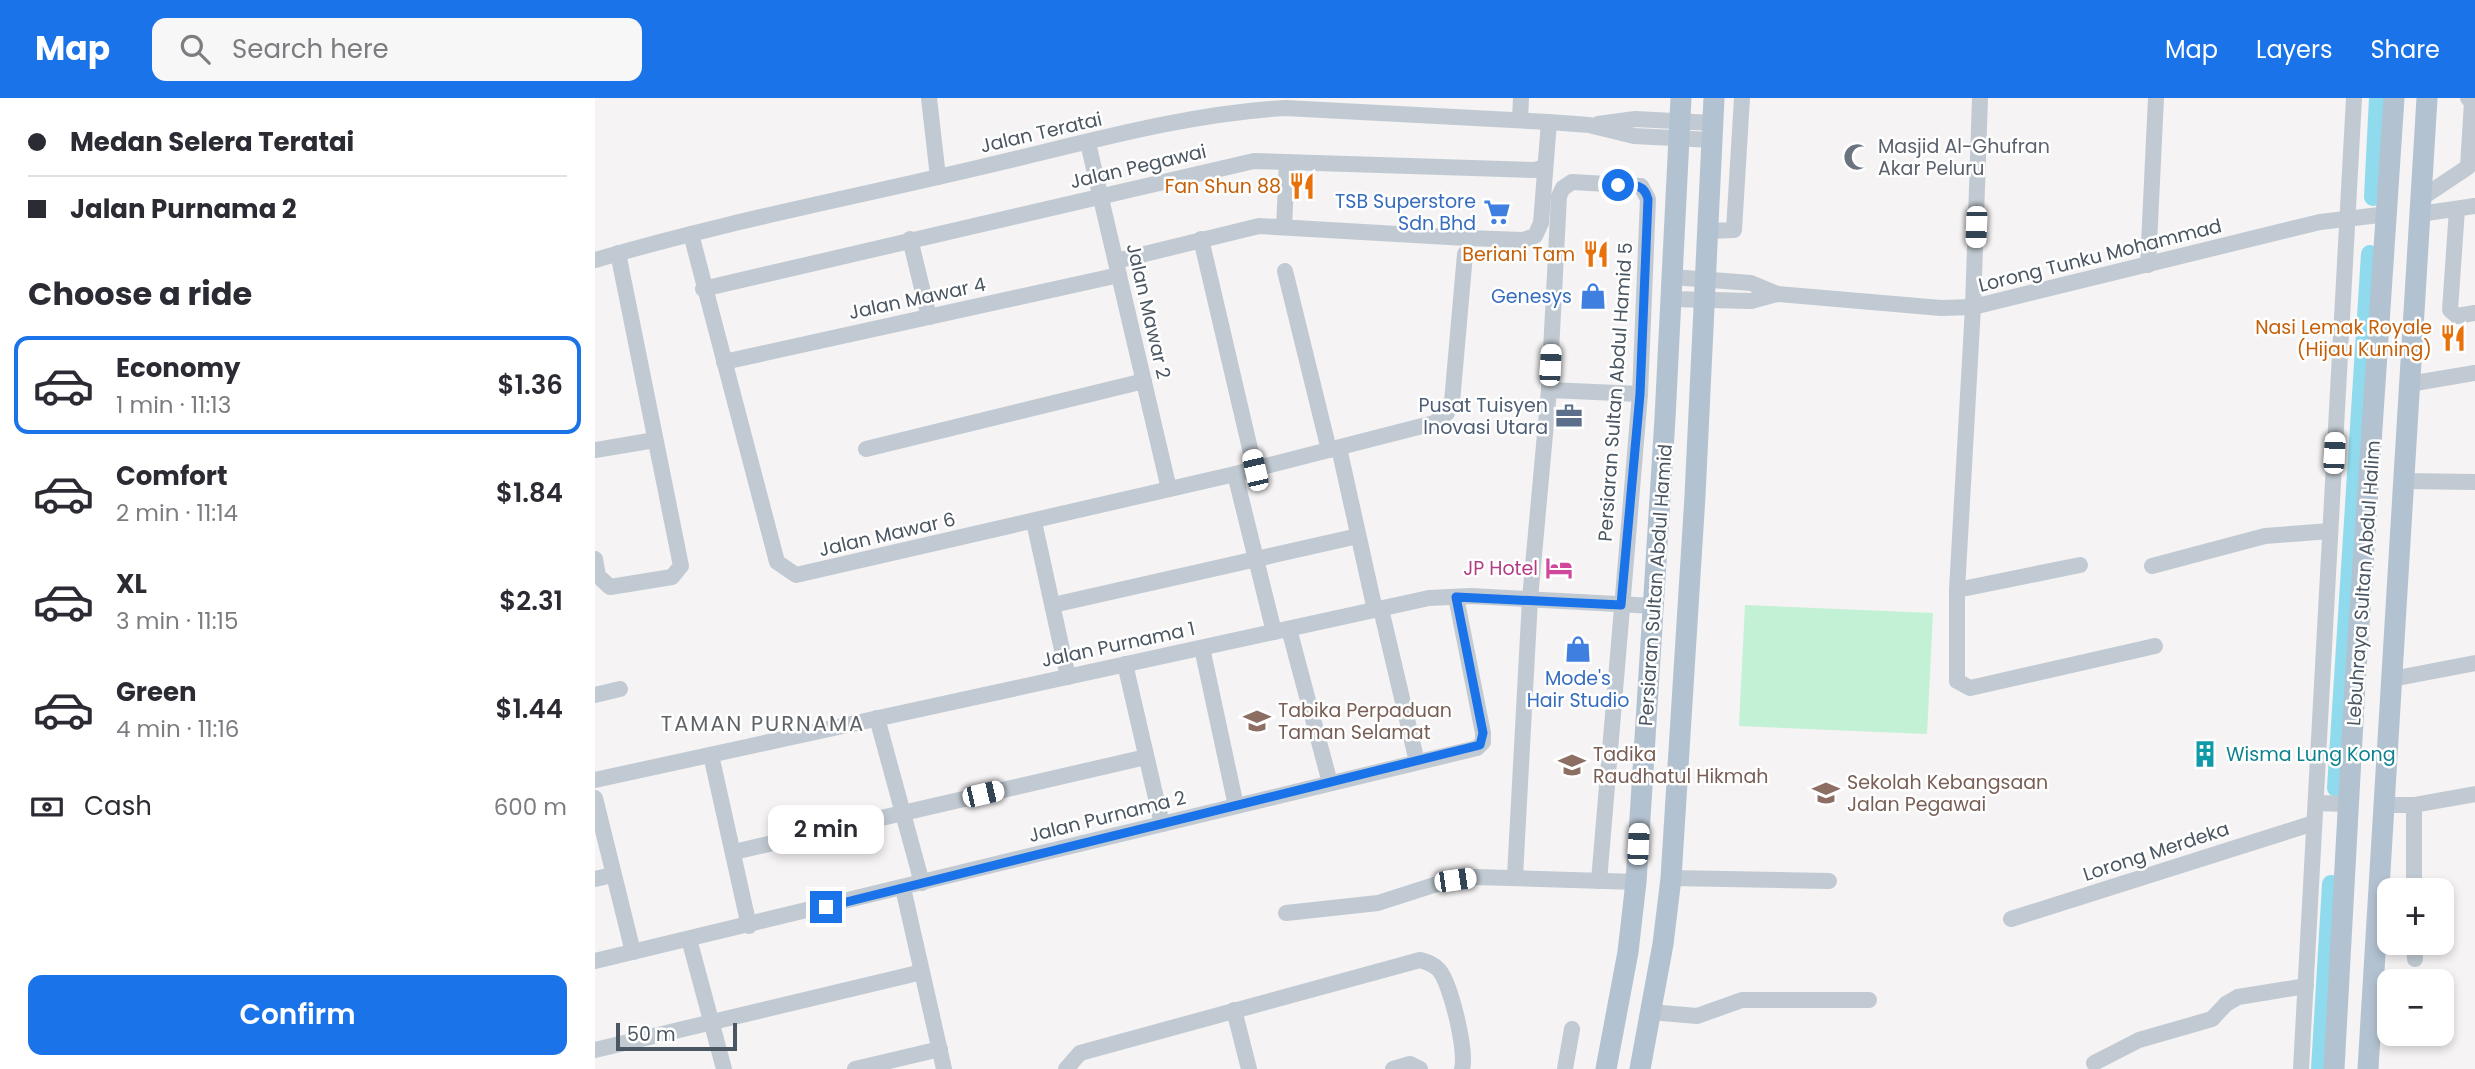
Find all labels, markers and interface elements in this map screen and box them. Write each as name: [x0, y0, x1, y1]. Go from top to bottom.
search box: [152, 18, 642, 81]
text: Map: [35, 25, 110, 72]
icon: search: [176, 30, 214, 68]
text: Search here: [232, 31, 389, 67]
text: Map: [2165, 33, 2218, 66]
text: Layers: [2256, 33, 2332, 66]
text: Share: [2370, 33, 2440, 66]
street label: Jalan Teratai: [978, 105, 1105, 160]
text: Medan Selera Teratai: [70, 124, 354, 160]
place label: Masjid Al-Ghufran Akar Peluru: [1878, 133, 2050, 182]
street label: Jalan Pegawai: [1067, 138, 1209, 195]
mosque icon: Masjid Al-Ghufran Akar Peluru: [1842, 142, 1872, 172]
route start: [1602, 169, 1634, 201]
restaurant icon: Fan Shun 88: [1287, 171, 1317, 201]
place label: Fan Shun 88: [1165, 173, 1281, 200]
place label: TSB Superstore Sdn Bhd: [1335, 188, 1476, 237]
text: Jalan Purnama 2: [70, 191, 297, 227]
supermarket icon: TSB Superstore Sdn Bhd: [1482, 197, 1512, 227]
car: [1965, 206, 1988, 248]
street label: Lorong Tunku Mohammad: [1976, 212, 2225, 299]
restaurant icon: Beriani Tam: [1581, 239, 1611, 269]
street label: Jalan Mawar 2: [1120, 241, 1177, 382]
place label: Beriani Tam: [1462, 241, 1575, 268]
street label: Persiaran Sultan Abdul Hamid 5: [1592, 241, 1639, 543]
text: Choose a ride: [28, 271, 252, 316]
street label: Jalan Mawar 4: [846, 271, 988, 326]
shop icon: Genesys: [1578, 281, 1608, 311]
place label: Genesys: [1491, 283, 1572, 310]
place label: Nasi Lemak Royale (Hijau Kuning): [2255, 314, 2432, 363]
restaurant icon: Nasi Lemak Royale (Hijau Kuning): [2438, 323, 2468, 353]
car: [1539, 343, 1562, 387]
text: Economy: [116, 350, 240, 386]
icon: car: [32, 354, 95, 417]
text: $1.36: [498, 367, 563, 403]
text: 1 min · 11:13: [116, 389, 231, 421]
place label: Pusat Tuisyen Inovasi Utara: [1418, 392, 1548, 441]
office icon: Pusat Tuisyen Inovasi Utara: [1554, 401, 1584, 431]
car: [2323, 431, 2346, 475]
street label: Lebuhraya Sultan Abdul Halim: [2340, 439, 2387, 727]
street label: Persiaran Sultan Abdul Hamid: [1632, 443, 1679, 727]
car: [1241, 447, 1270, 493]
text: Comfort: [116, 458, 228, 494]
icon: car: [32, 462, 95, 525]
text: $1.84: [496, 475, 563, 511]
text: 2 min · 11:14: [116, 497, 238, 529]
street label: Jalan Mawar 6: [816, 506, 958, 563]
hotel icon: JP Hotel: [1544, 553, 1574, 583]
place label: JP Hotel: [1463, 555, 1538, 582]
text: XL: [116, 566, 147, 602]
icon: car: [32, 570, 95, 633]
text: $2.31: [499, 583, 563, 619]
text: 3 min · 11:15: [116, 605, 238, 637]
street label: Jalan Purnama 1: [1039, 615, 1197, 674]
shop icon: Mode's Hair Studio: [1563, 634, 1593, 664]
place label: Mode's Hair Studio: [1527, 665, 1629, 714]
text: Green: [116, 674, 197, 710]
icon: car: [32, 678, 95, 741]
text: $1.44: [495, 691, 563, 727]
place label: Tabika Perpaduan Taman Selamat: [1278, 697, 1452, 746]
school or university icon: Tabika Perpaduan Taman Selamat: [1242, 706, 1272, 736]
district label: TAMAN PURNAMA: [661, 709, 865, 738]
text: 4 min · 11:16: [116, 713, 239, 745]
building icon: Wisma Lung Kong: [2190, 739, 2220, 769]
place label: Tadika Raudhatul Hikmah: [1593, 741, 1768, 790]
place label: Wisma Lung Kong: [2226, 741, 2396, 768]
school or university icon: Tadika Raudhatul Hikmah: [1557, 750, 1587, 780]
place label: Sekolah Kebangsaan Jalan Pegawai: [1847, 769, 2048, 818]
school or university icon: Sekolah Kebangsaan Jalan Pegawai: [1811, 778, 1841, 808]
car: [961, 779, 1006, 809]
street label: Jalan Purnama 2: [1026, 784, 1189, 849]
icon: cash: [28, 788, 66, 826]
text: Cash: [84, 788, 152, 824]
text: 600 m: [494, 791, 567, 823]
callout: 2 min: [768, 806, 884, 854]
text: 2 min: [794, 813, 858, 845]
street label: Lorong Merdeka: [2080, 815, 2233, 888]
car: [1627, 822, 1650, 866]
car: [1433, 867, 1478, 893]
map controls: [2377, 878, 2454, 1046]
button: +: [2377, 878, 2454, 955]
route end: [810, 891, 842, 923]
button: −: [2377, 969, 2454, 1046]
button: Confirm: [28, 975, 567, 1055]
scale bar: [616, 1020, 737, 1052]
text: 50 m: [627, 1021, 676, 1048]

